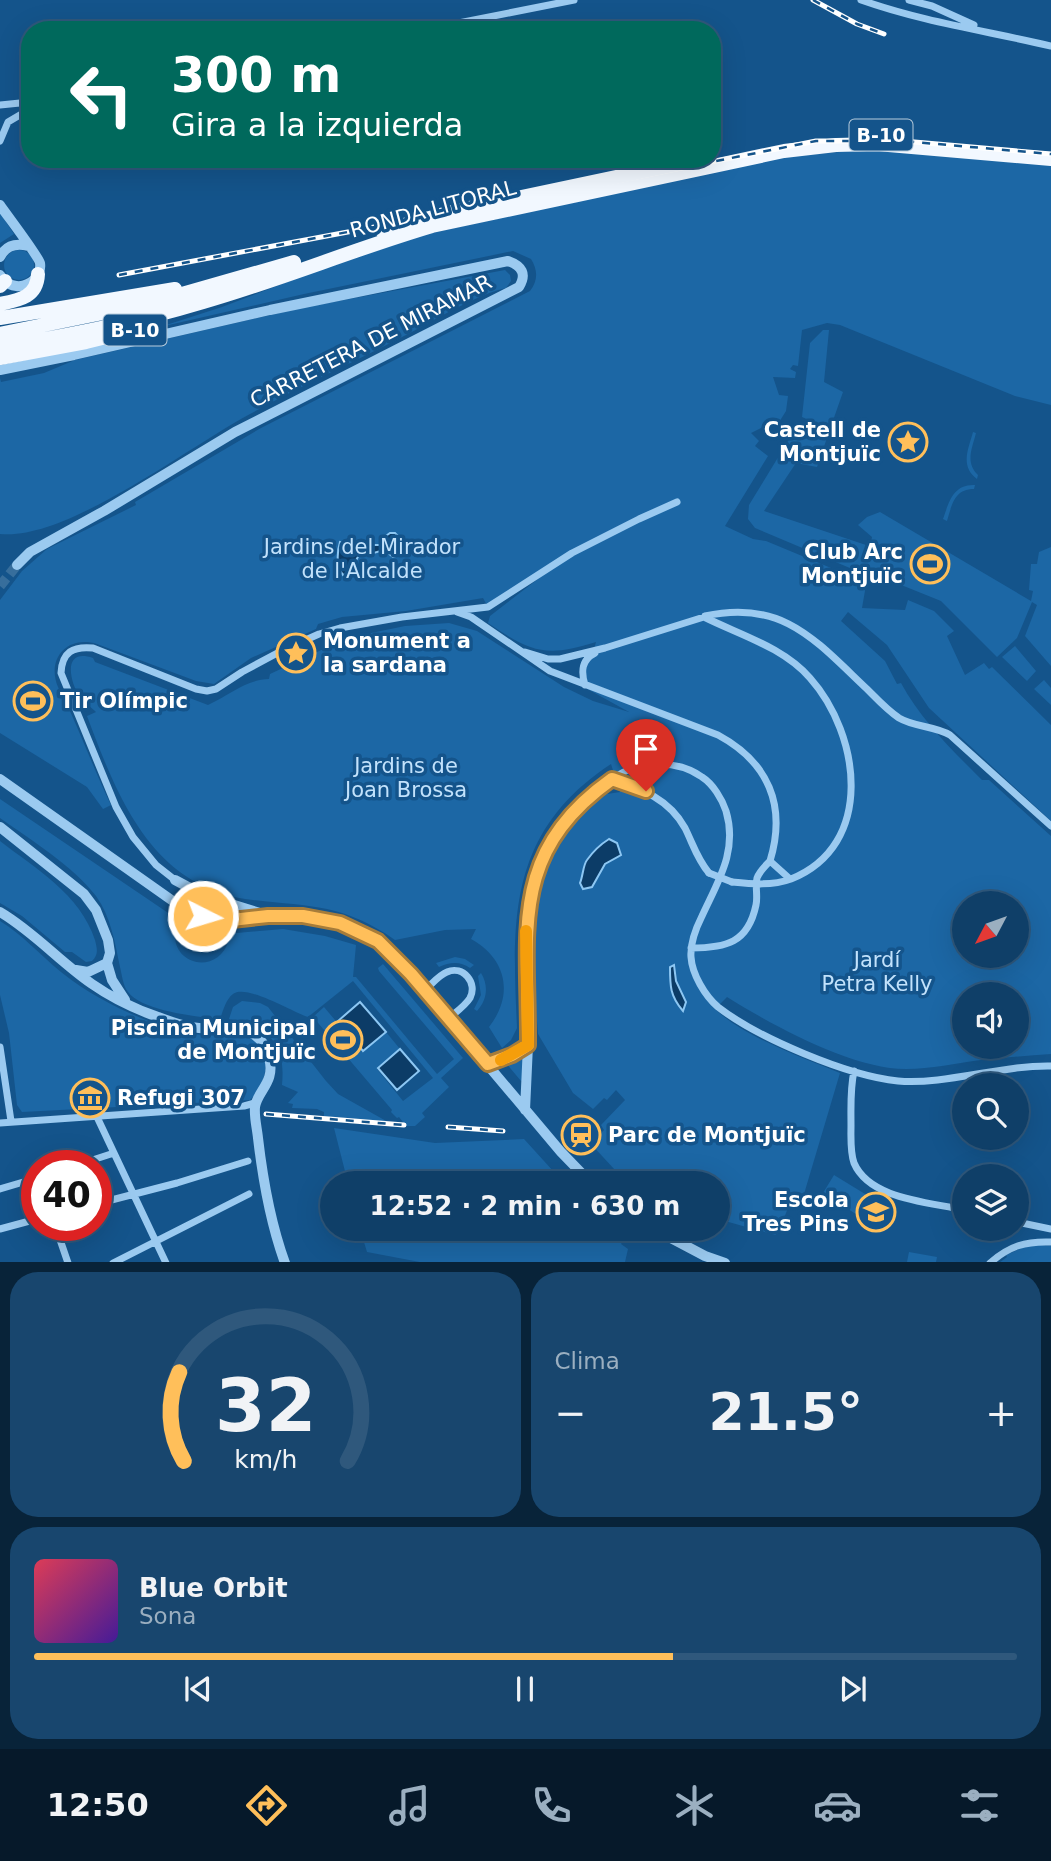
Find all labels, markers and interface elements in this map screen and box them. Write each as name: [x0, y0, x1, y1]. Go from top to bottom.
text: 300 m: [171, 47, 341, 104]
icon: left: [56, 49, 147, 140]
text: Gira a la izquierda: [171, 106, 463, 144]
road number: B-10: [850, 119, 912, 150]
street label: RONDA LITORAL: [347, 175, 519, 243]
street label: CARRETERA DE MIRAMAR: [246, 269, 496, 413]
road number: B-10: [104, 314, 166, 346]
place label: Castell de Montjuïc: [764, 418, 881, 466]
place icon: Castell de Montjuïc: [887, 421, 929, 463]
park label: Jardins del Mirador de l'Alcalde: [262, 535, 461, 583]
place label: Club Arc Montjuïc: [801, 540, 903, 588]
sports icon: Club Arc Montjuïc: [909, 543, 951, 585]
place label: Monument a la sardana: [323, 629, 471, 677]
place icon: Monument a la sardana: [275, 632, 317, 674]
sports icon: Tir Olímpic: [12, 680, 54, 722]
place label: Tir Olímpic: [60, 689, 188, 713]
pin: [616, 719, 676, 791]
icon: arrive: [627, 730, 665, 768]
park label: Jardins de Joan Brossa: [343, 754, 467, 802]
position arrow: [166, 879, 240, 953]
north arrow: [952, 891, 1029, 968]
map controls: [952, 891, 1029, 1241]
park label: Jardí Petra Kelly: [822, 948, 933, 996]
button: sound: [952, 982, 1029, 1059]
place label: Piscina Municipal de Montjuïc: [111, 1016, 316, 1064]
sports icon: Piscina Municipal de Montjuïc: [322, 1019, 364, 1061]
button: search: [952, 1073, 1029, 1150]
museum icon: Refugi 307: [69, 1077, 111, 1119]
place label: Refugi 307: [117, 1086, 245, 1110]
station icon: Parc de Montjuïc: [560, 1114, 602, 1156]
place label: Parc de Montjuïc: [608, 1123, 806, 1147]
speed limit sign: 40: [21, 1150, 112, 1241]
button: layers: [952, 1164, 1029, 1241]
place label: Escola Tres Pins: [743, 1188, 849, 1236]
text: 12:52 · 2 min · 630 m: [370, 1191, 680, 1221]
school or university icon: Escola Tres Pins: [855, 1191, 897, 1233]
text: Clima: [555, 1348, 620, 1374]
text: 32: [215, 1363, 316, 1448]
text: 21.5°: [709, 1382, 863, 1442]
text: −: [555, 1391, 586, 1435]
text: +: [985, 1391, 1017, 1435]
text: km/h: [234, 1444, 297, 1473]
text: Blue Orbit: [139, 1573, 288, 1603]
text: Sona: [139, 1603, 196, 1629]
icon: previous: [179, 1670, 217, 1708]
icon: pause: [506, 1670, 544, 1708]
icon: next: [834, 1670, 872, 1708]
icon: directions: [242, 1781, 291, 1830]
icon: music: [385, 1781, 434, 1830]
icon: phone: [527, 1781, 576, 1830]
icon: climate: [670, 1781, 719, 1830]
icon: car: [813, 1781, 862, 1830]
icon: filters: [955, 1781, 1004, 1830]
text: 12:50: [47, 1786, 149, 1824]

